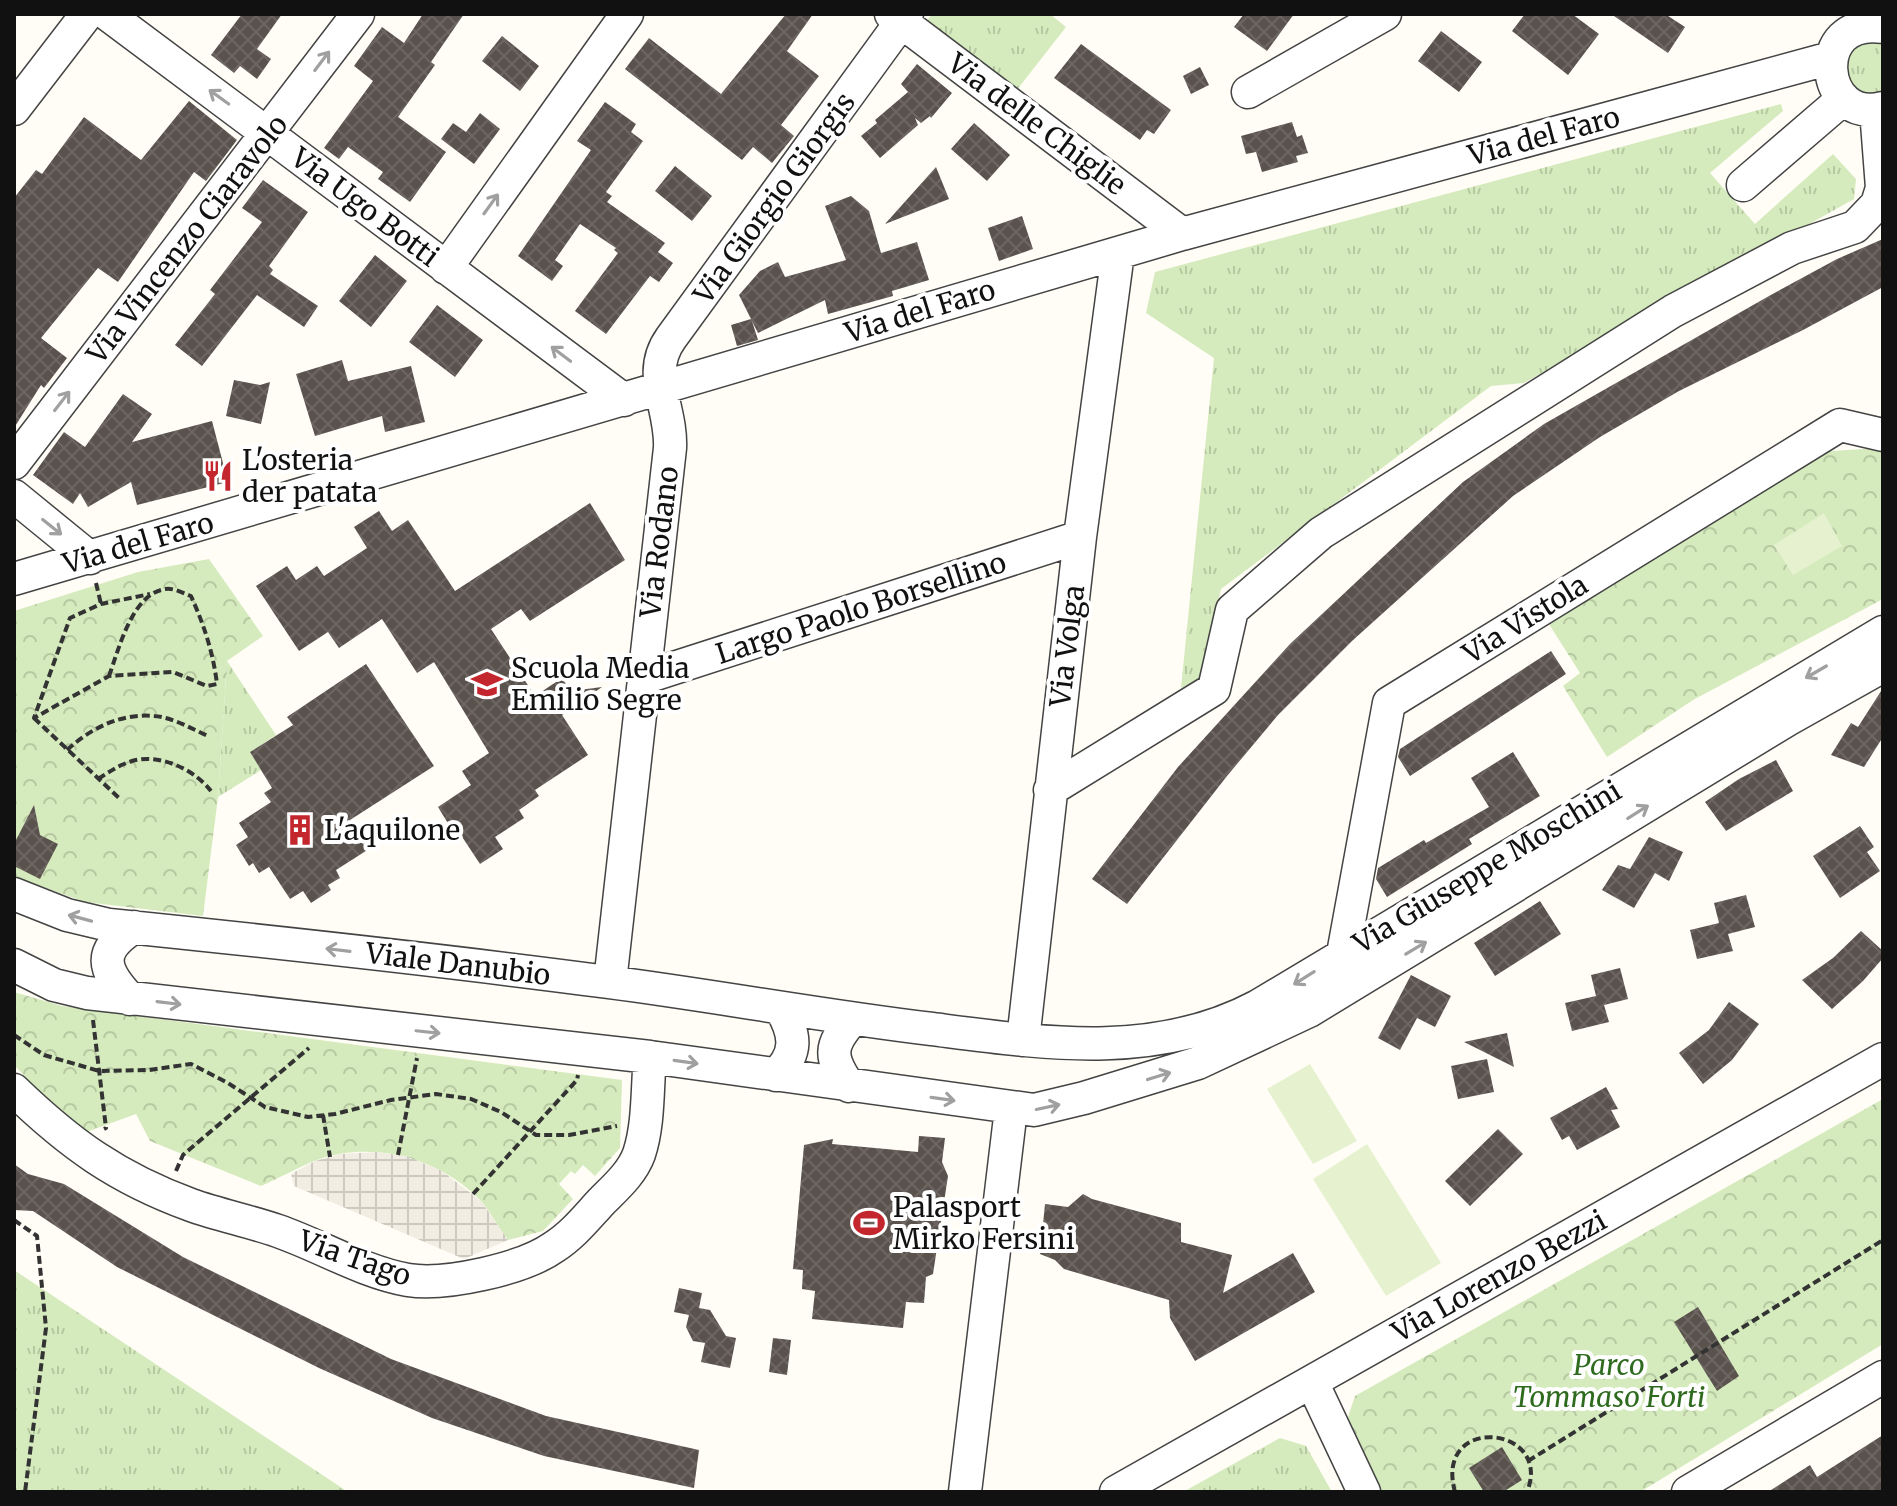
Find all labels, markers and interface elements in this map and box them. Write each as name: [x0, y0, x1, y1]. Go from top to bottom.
street label: Via delle Chiglie: [940, 45, 1133, 203]
one-way arrow: [314, 51, 331, 73]
street label: Via Giorgio Giorgis: [685, 85, 863, 312]
one-way arrow: [208, 88, 230, 105]
street label: Via del Faro: [1463, 99, 1624, 174]
street label: Via Vincenzo Ciaravolo: [78, 107, 295, 371]
street label: Via Ugo Botti: [283, 139, 446, 274]
one-way arrow: [483, 194, 499, 216]
street label: Via del Faro: [840, 271, 999, 351]
one-way arrow: [551, 345, 572, 362]
one-way arrow: [53, 391, 70, 412]
place label: L'osteria der patata: [242, 442, 377, 510]
restaurant icon: L'osteria der patata: [201, 459, 235, 493]
street label: Via Rodano: [632, 464, 686, 621]
street label: Via del Faro: [57, 504, 218, 582]
one-way arrow: [41, 518, 62, 536]
street label: Largo Paolo Borsellino: [711, 544, 1011, 672]
street label: Via Vistola: [1455, 566, 1594, 672]
street label: Via Volga: [1042, 583, 1092, 710]
place label: Scuola Media Emilio Segre: [511, 650, 690, 718]
one-way arrow: [1805, 664, 1828, 680]
school or university icon: Scuola Media Emilio Segre: [470, 667, 504, 701]
street label: Via Giuseppe Moschini: [1345, 773, 1628, 962]
one-way arrow: [1626, 804, 1649, 820]
place label: L'aquilone: [324, 812, 460, 848]
building icon: L'aquilone: [283, 813, 317, 847]
one-way arrow: [68, 910, 94, 925]
street label: Viale Danubio: [363, 935, 552, 993]
one-way arrow: [1404, 940, 1427, 956]
one-way arrow: [325, 943, 352, 958]
one-way arrow: [1293, 970, 1316, 986]
one-way arrow: [156, 995, 182, 1010]
one-way arrow: [414, 1025, 441, 1040]
one-way arrow: [673, 1055, 698, 1070]
one-way arrow: [1145, 1068, 1171, 1083]
one-way arrow: [930, 1092, 956, 1107]
one-way arrow: [1034, 1099, 1060, 1114]
place label: Palasport Mirko Fersini: [893, 1189, 1075, 1257]
street label: Via Lorenzo Bezzi: [1384, 1202, 1613, 1350]
sports icon: Palasport Mirko Fersini: [852, 1206, 886, 1240]
street label: Via Tago: [293, 1222, 416, 1294]
park label: Parco Tommaso Forti: [1513, 1347, 1705, 1415]

